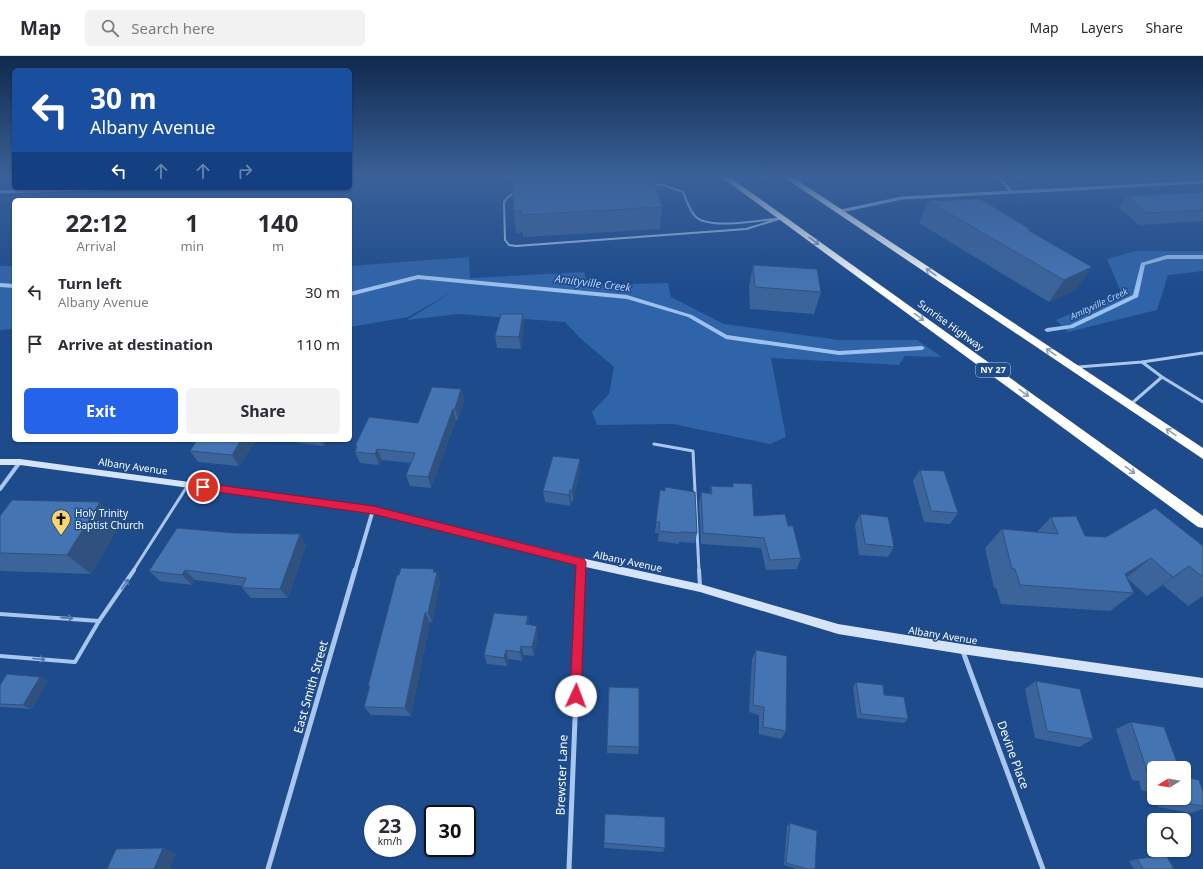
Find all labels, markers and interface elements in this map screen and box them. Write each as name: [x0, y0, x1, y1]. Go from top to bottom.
search box: [85, 10, 365, 46]
text: Map: [20, 15, 61, 41]
icon: search: [99, 17, 121, 39]
text: Search here: [131, 18, 215, 38]
text: Map: [1030, 18, 1059, 37]
text: Layers: [1081, 18, 1123, 37]
text: Share: [1145, 18, 1183, 37]
text: 30 m: [90, 79, 157, 117]
icon: left: [24, 84, 76, 136]
text: Albany Avenue: [90, 115, 216, 139]
icon: left: [108, 160, 130, 182]
icon: ahead: [150, 160, 172, 182]
icon: ahead: [192, 160, 214, 182]
icon: right: [234, 160, 256, 182]
text: 22:12: [65, 206, 127, 239]
text: 1: [185, 206, 199, 239]
text: 140: [257, 206, 299, 239]
text: Arrival: [76, 237, 116, 255]
text: min: [180, 237, 204, 255]
text: m: [272, 237, 284, 255]
one-way arrow: [808, 237, 819, 245]
one-way arrow: [926, 268, 937, 276]
water label: Amityville Creek: [553, 270, 632, 295]
text: Turn left: [58, 273, 122, 293]
icon: left: [24, 281, 46, 303]
text: 30 m: [305, 282, 340, 302]
water label: Amityville Creek: [1067, 284, 1130, 323]
text: Albany Avenue: [58, 293, 149, 311]
street label: Sunrise Highway: [915, 296, 988, 354]
one-way arrow: [913, 313, 924, 321]
icon: arrive: [24, 333, 46, 355]
text: Arrive at destination: [58, 334, 213, 354]
text: 110 m: [296, 334, 340, 354]
one-way arrow: [1046, 348, 1057, 356]
road number: NY 27: [976, 363, 1010, 377]
button: Exit: [24, 388, 178, 434]
button: Share: [186, 388, 340, 434]
one-way arrow: [1019, 389, 1030, 397]
one-way arrow: [1165, 428, 1176, 436]
street label: Albany Avenue: [97, 454, 169, 478]
one-way arrow: [1124, 465, 1135, 474]
pin: [186, 470, 220, 504]
icon: arrive: [192, 476, 214, 498]
place label: Holy Trinity Baptist Church: [75, 506, 144, 532]
church icon: Holy Trinity Baptist Church: [50, 508, 72, 536]
street label: Albany Avenue: [592, 547, 664, 575]
one-way arrow: [121, 578, 129, 589]
one-way arrow: [60, 615, 73, 622]
street label: Albany Avenue: [907, 623, 979, 647]
street label: East Smith Street: [289, 638, 332, 735]
one-way arrow: [32, 656, 45, 663]
position arrow: [555, 675, 597, 717]
street label: Devine Place: [993, 718, 1034, 791]
street label: Brewster Lane: [552, 734, 571, 816]
north arrow: [1147, 761, 1191, 805]
map controls: [1147, 761, 1191, 857]
speed limit sign: 30: [424, 805, 476, 857]
text: 23: [379, 812, 401, 839]
button: search: [1147, 813, 1191, 857]
text: km/h: [378, 834, 402, 848]

